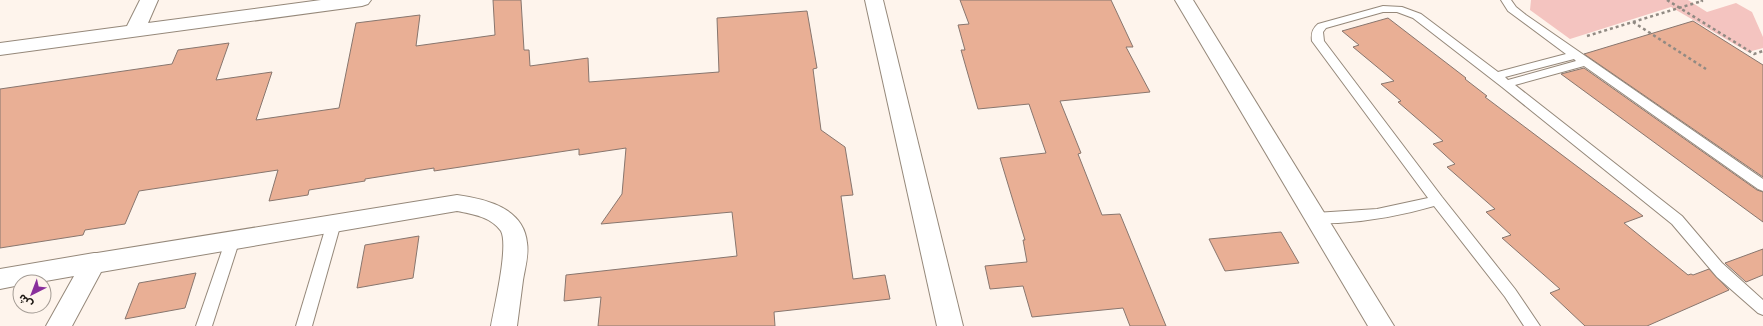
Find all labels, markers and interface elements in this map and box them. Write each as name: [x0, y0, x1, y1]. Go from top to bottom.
north arrow: [12, 274, 52, 314]
text: ش: [15, 291, 36, 312]

